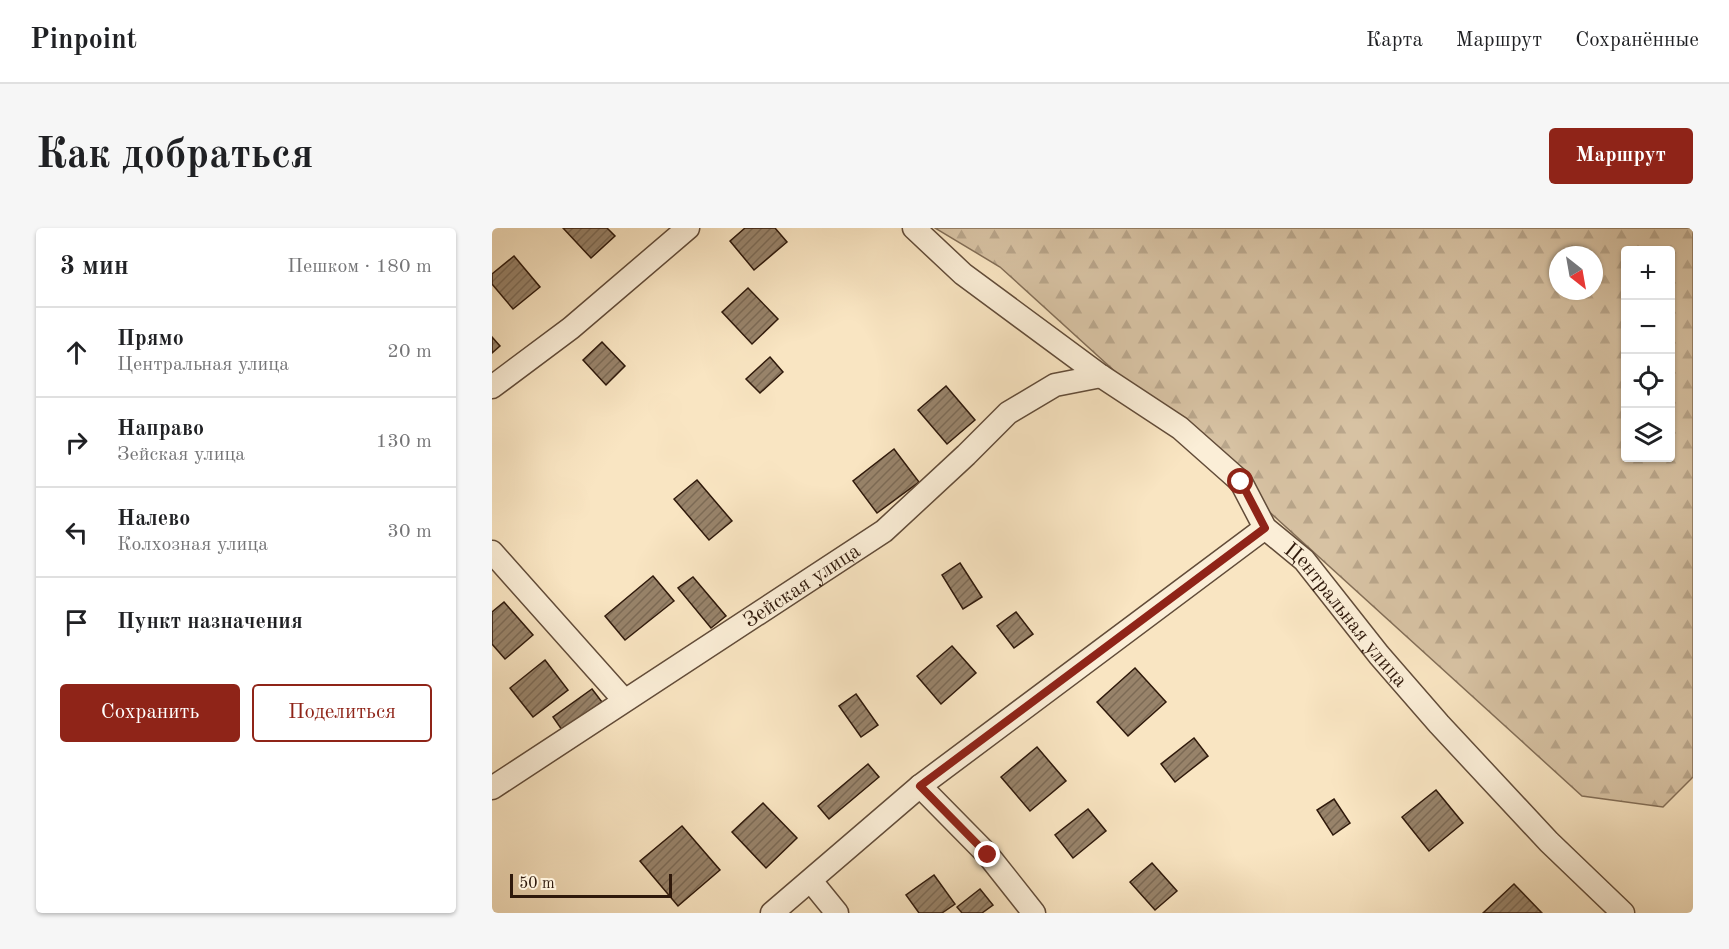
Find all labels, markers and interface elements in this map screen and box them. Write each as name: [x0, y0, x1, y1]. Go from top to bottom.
text: Pinpoint: [30, 27, 137, 55]
text: Карта: [1366, 30, 1423, 51]
text: Маршрут: [1456, 30, 1542, 51]
text: Сохранённые: [1575, 30, 1699, 51]
button: Маршрут: [1549, 128, 1693, 184]
text: Как добраться: [36, 135, 313, 177]
north arrow: [1549, 246, 1603, 300]
map controls: [1621, 246, 1675, 462]
button: +: [1621, 246, 1675, 300]
text: 3 мин: [60, 254, 129, 280]
text: Пешком · 180 m: [287, 257, 432, 277]
button: −: [1621, 300, 1675, 354]
text: Прямо: [117, 328, 184, 350]
icon: ahead: [60, 336, 93, 369]
text: 20 m: [387, 342, 432, 362]
button: locate: [1621, 354, 1675, 408]
text: Центральная улица: [117, 355, 289, 375]
button: layers: [1621, 408, 1675, 462]
text: Направо: [117, 418, 204, 440]
icon: right: [60, 426, 93, 459]
text: 130 m: [376, 432, 432, 452]
text: Зейская улица: [117, 445, 245, 465]
route start: [1227, 468, 1253, 494]
text: Налево: [117, 508, 190, 530]
icon: left: [60, 516, 93, 549]
text: 30 m: [387, 522, 432, 542]
text: Колхозная улица: [117, 535, 268, 555]
street label: Центральная улица: [1280, 539, 1411, 692]
street label: Зейская улица: [740, 541, 864, 632]
icon: arrive: [60, 606, 93, 639]
text: Пункт назначения: [117, 611, 303, 633]
button: Сохранить: [60, 684, 240, 742]
button: Поделиться: [252, 684, 432, 742]
route end: [974, 841, 1000, 867]
scale bar: [510, 871, 672, 898]
text: 50 m: [519, 876, 555, 892]

